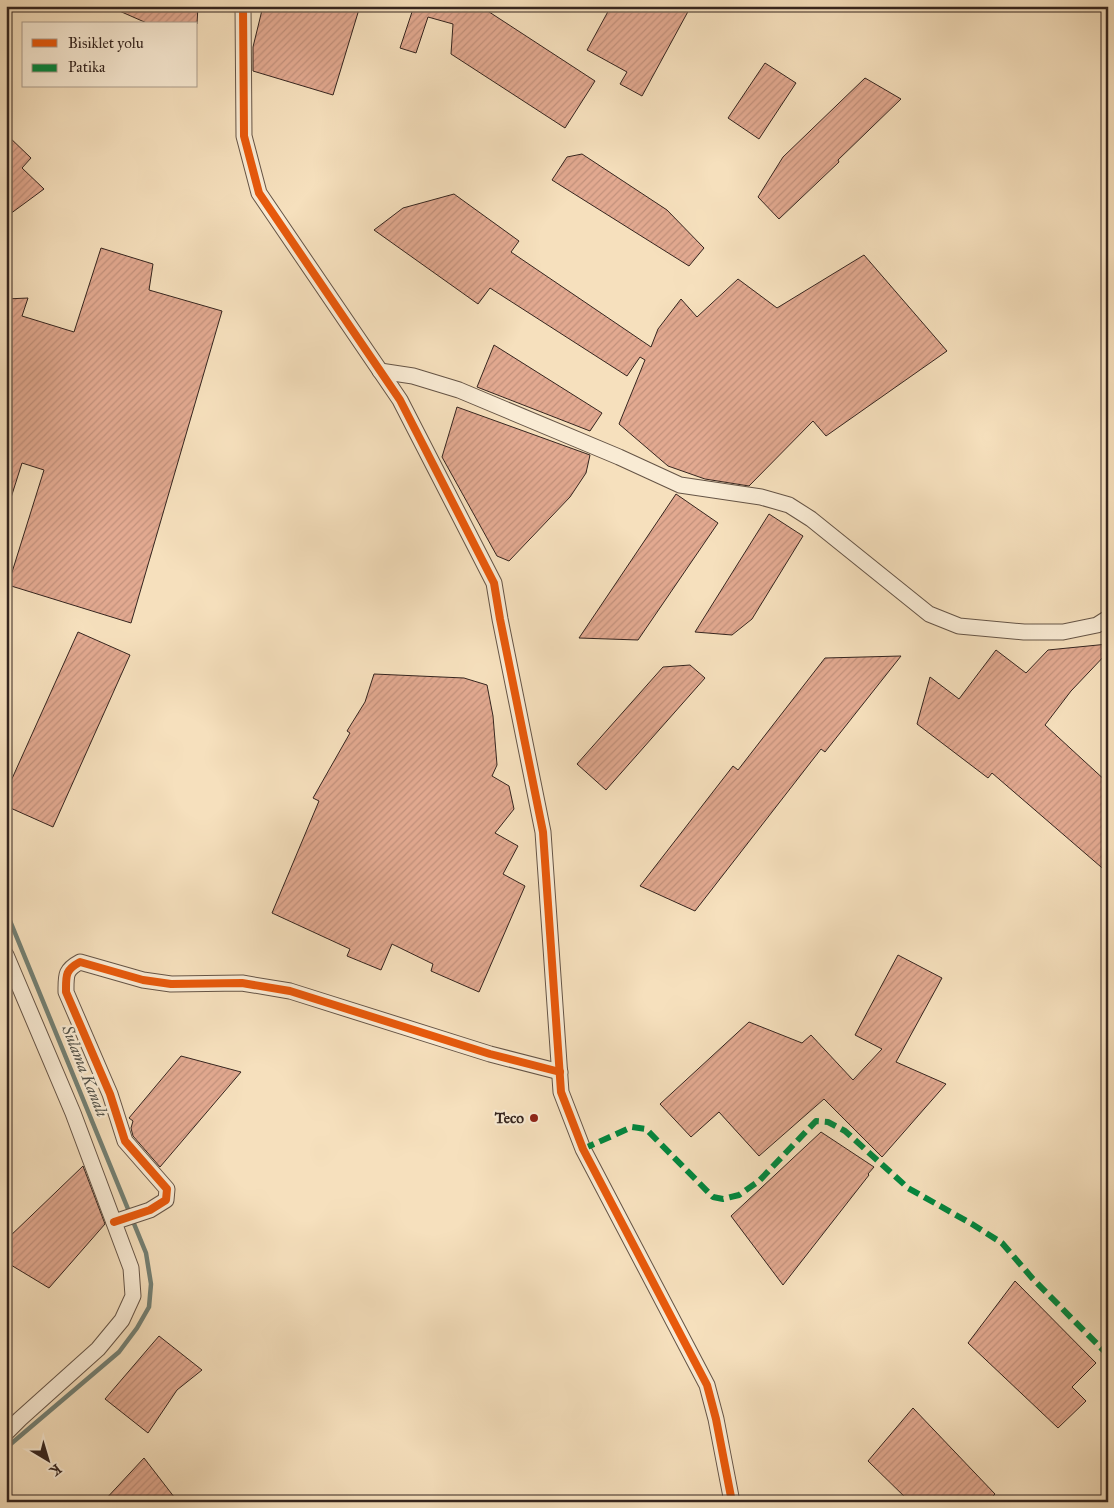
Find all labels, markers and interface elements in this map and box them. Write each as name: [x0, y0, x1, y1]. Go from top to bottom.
legend: [22, 22, 198, 88]
text: Bisiklet yolu: [68, 34, 144, 52]
text: Patika: [68, 58, 106, 76]
water label: Sulama Kanalı: [58, 1021, 112, 1120]
place label: Teco: [494, 1109, 524, 1127]
marker: Teco: [528, 1112, 540, 1124]
north arrow: [22, 1436, 72, 1486]
text: K: [46, 1460, 65, 1480]

